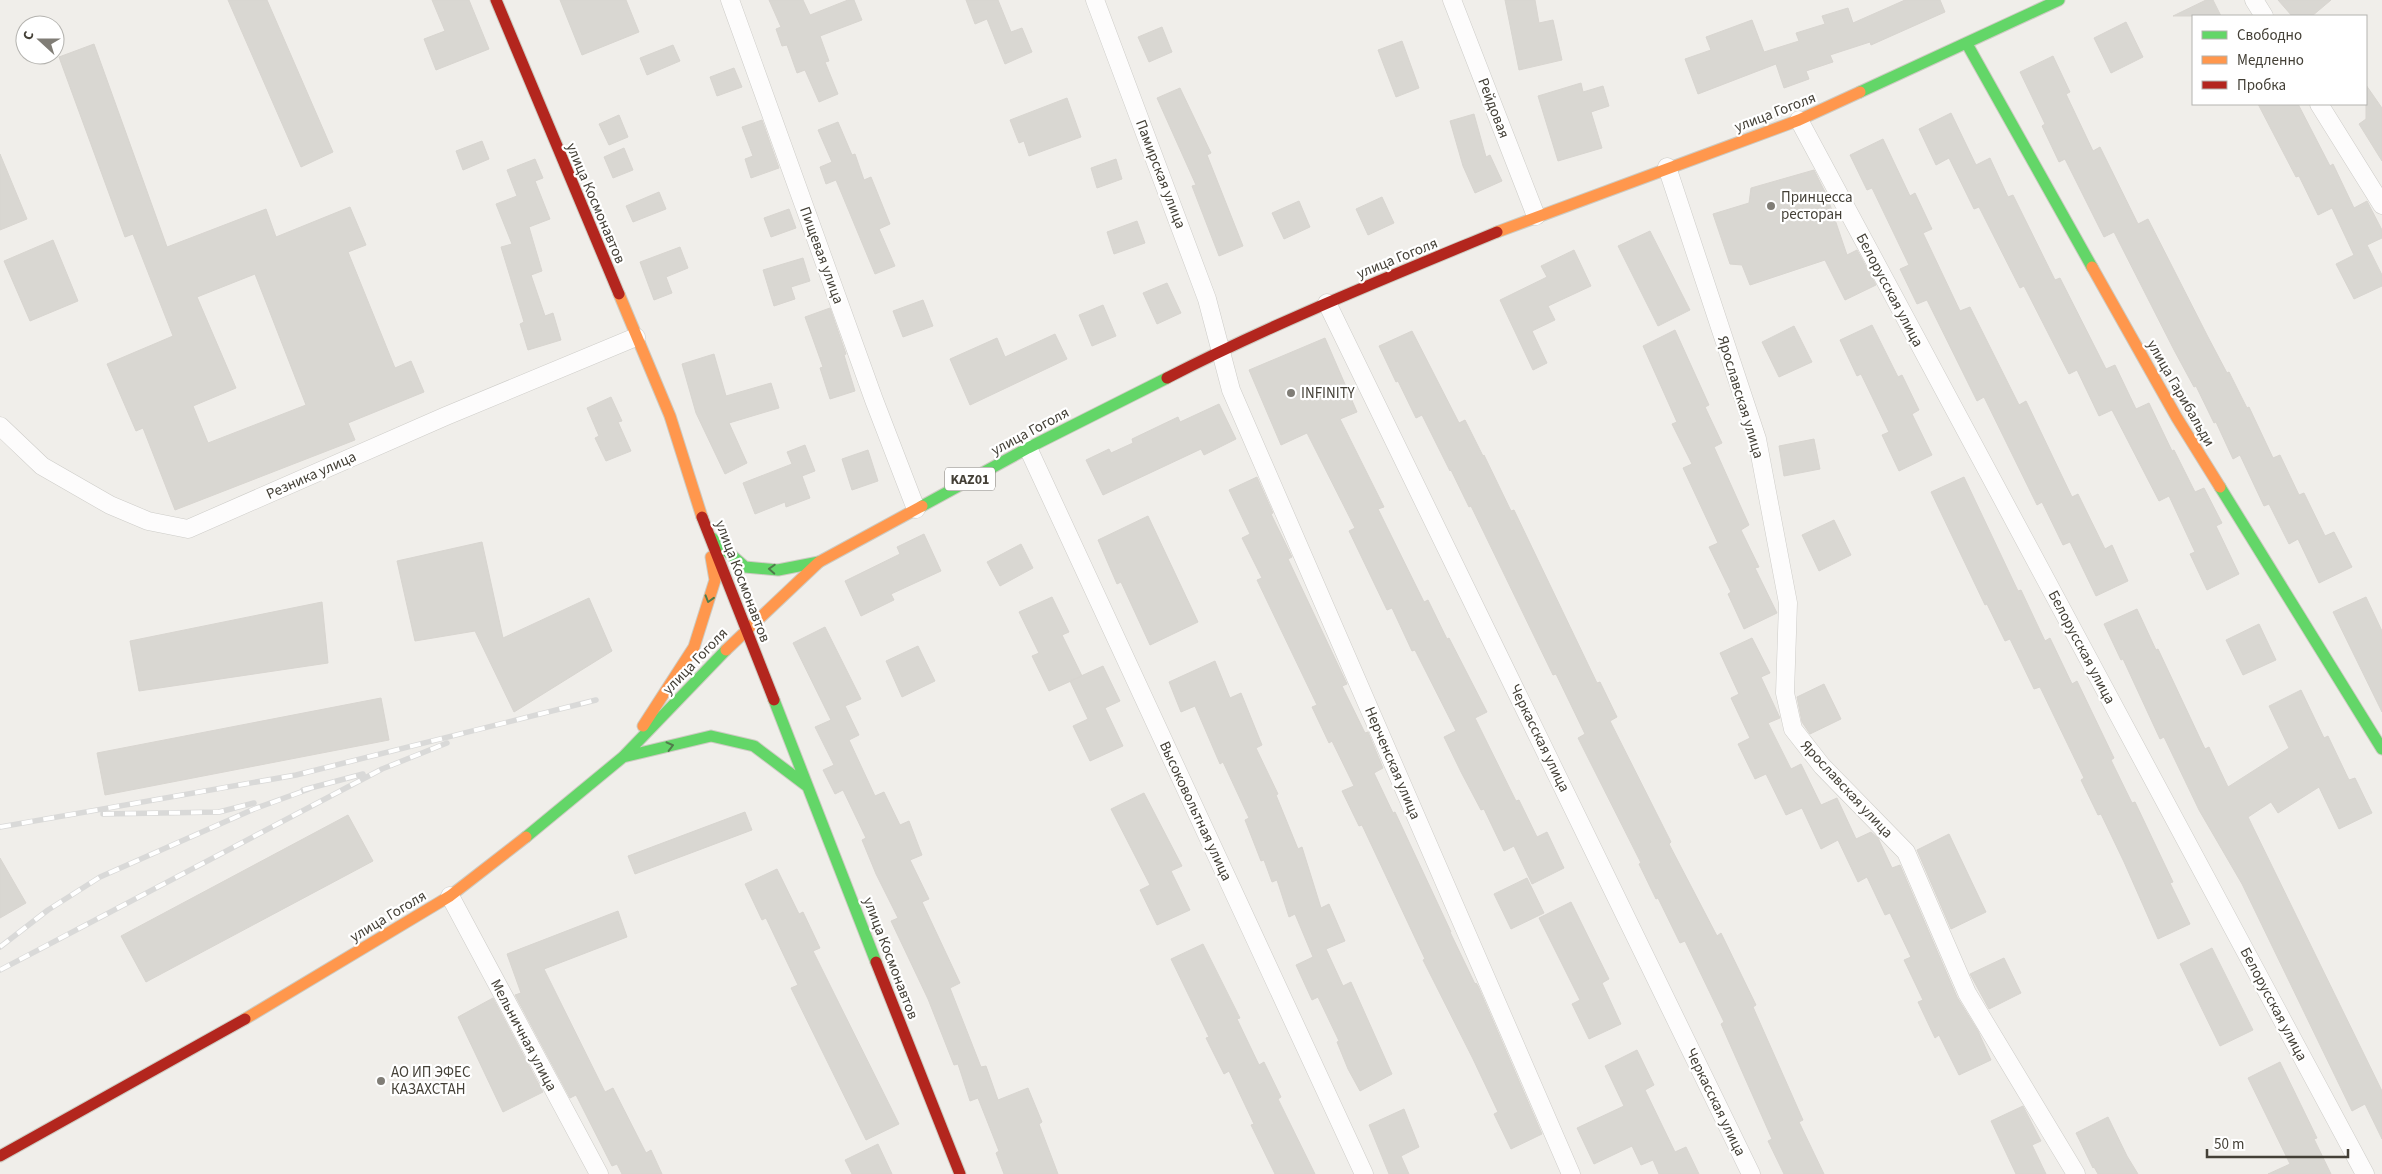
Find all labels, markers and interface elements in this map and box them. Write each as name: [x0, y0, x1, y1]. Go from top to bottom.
north arrow: [15, 15, 65, 65]
legend: [2192, 15, 2367, 105]
text: Свободно: [2237, 25, 2302, 46]
text: С: [18, 28, 40, 43]
text: Медленно: [2237, 50, 2304, 71]
street label: Рейдовая: [1472, 75, 1515, 141]
text: Пробка: [2237, 75, 2286, 96]
street label: улица Гоголя: [1731, 87, 1819, 138]
street label: Памирская улица: [1130, 117, 1191, 232]
street label: улица Космонавтов: [561, 140, 631, 267]
place label: Принцесса ресторан: [1781, 187, 1853, 225]
marker: Принцесса ресторан: [1765, 200, 1777, 212]
street label: Пищевая улица: [794, 204, 849, 307]
street label: Белорусская улица: [1851, 230, 1928, 351]
street label: улица Гоголя: [1354, 233, 1441, 284]
street label: Ярославская улица: [1712, 333, 1769, 461]
street label: улица Гарибальди: [2141, 336, 2220, 451]
place label: INFINITY: [1301, 383, 1355, 404]
marker: INFINITY: [1285, 387, 1297, 399]
street label: улица Гоголя: [987, 402, 1073, 461]
street label: Резника улица: [263, 446, 360, 505]
road number: KАZ01: [945, 468, 995, 490]
street label: улица Космонавтов: [710, 517, 776, 646]
one-way arrow: [767, 564, 775, 575]
street label: Белорусская улица: [2043, 587, 2120, 708]
one-way arrow: [704, 595, 714, 603]
street label: улица Гоголя: [658, 623, 733, 699]
street label: Черкасская улица: [1504, 681, 1575, 796]
street label: Нерченская улица: [1359, 703, 1426, 823]
street label: Ярославская улица: [1796, 736, 1898, 843]
street label: Высоковольтная улица: [1154, 738, 1237, 884]
one-way arrow: [665, 741, 674, 752]
street label: улица Гоголя: [346, 885, 430, 947]
street label: улица Космонавтов: [858, 894, 924, 1023]
street label: Белорусская улица: [2235, 944, 2312, 1065]
street label: Мельничная улица: [485, 975, 562, 1095]
street label: Черкасская улица: [1680, 1045, 1751, 1160]
place label: АО ИП ЭФЕС КАЗАХСТАН: [391, 1062, 471, 1100]
marker: АО ИП ЭФЕС КАЗАХСТАН: [375, 1075, 387, 1087]
scale bar: [2207, 1126, 2348, 1158]
text: 50 m: [2214, 1134, 2244, 1155]

